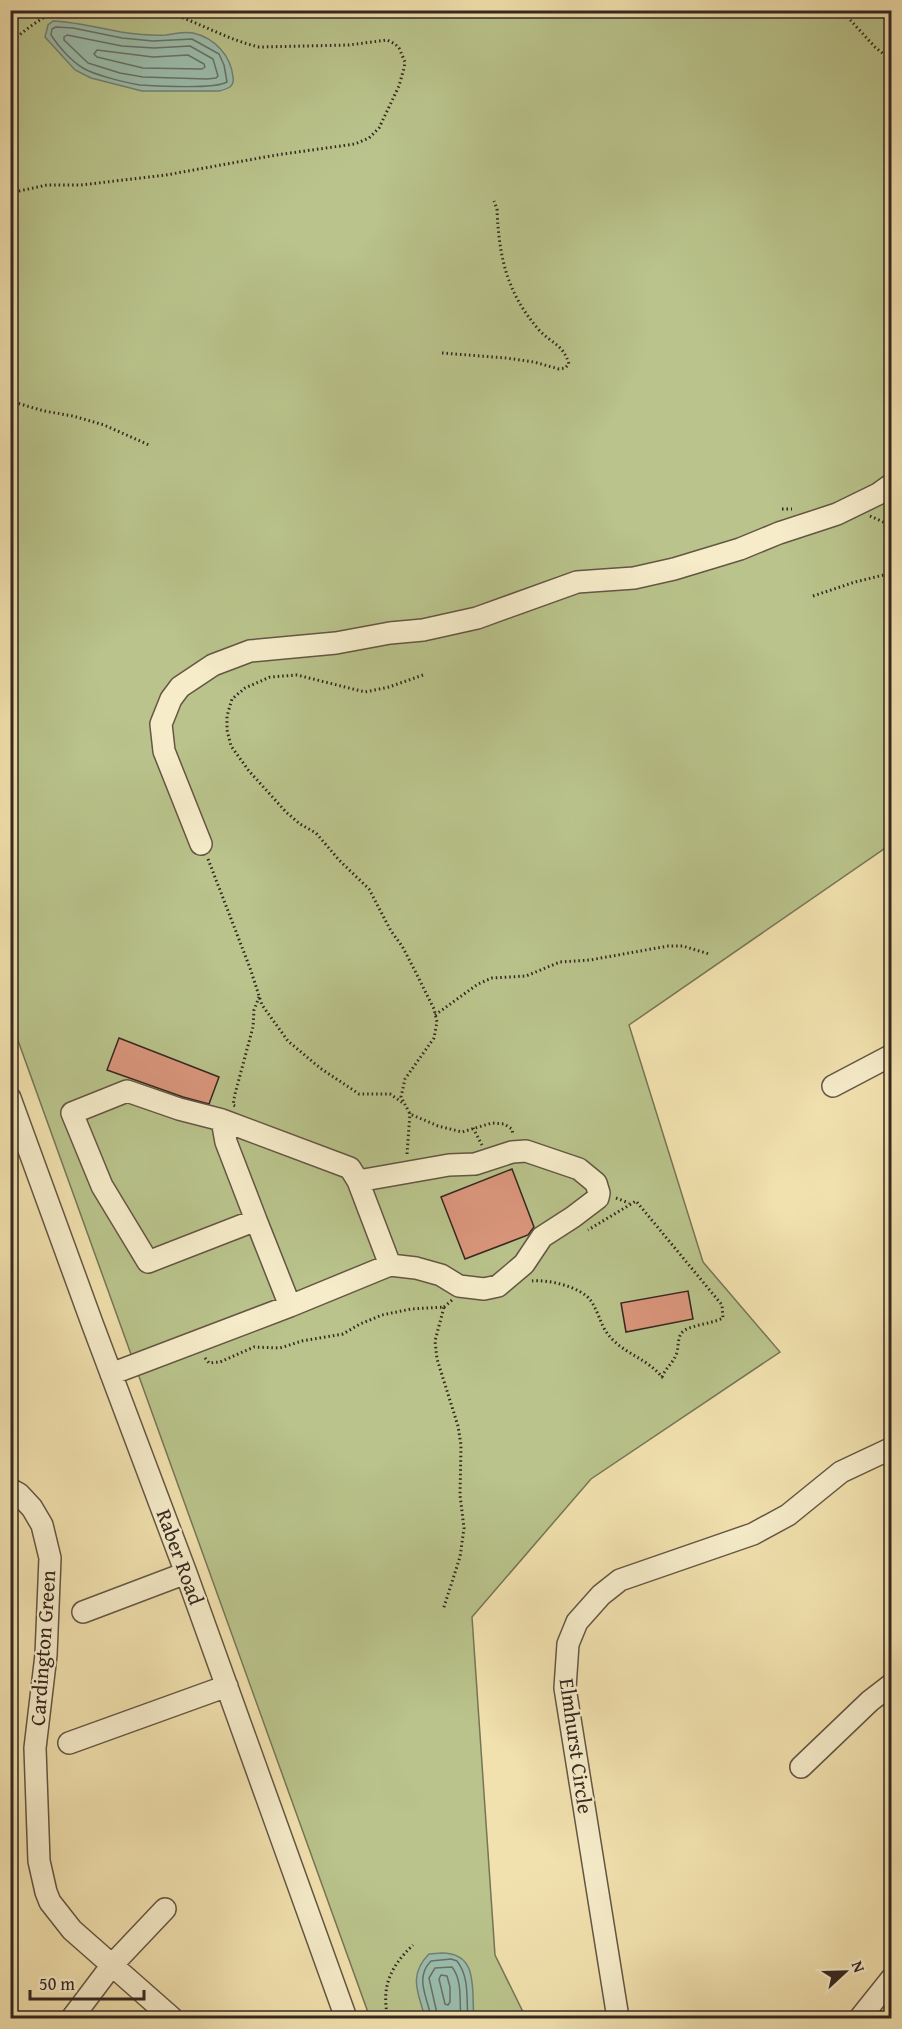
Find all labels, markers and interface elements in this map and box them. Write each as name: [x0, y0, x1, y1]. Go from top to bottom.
street label: Raber Road: [149, 1505, 212, 1610]
street label: Cardington Green: [22, 1569, 63, 1727]
street label: Elmhurst Circle: [552, 1676, 601, 1816]
north arrow: [815, 1942, 875, 2002]
text: N: [846, 1957, 872, 1976]
scale bar: [30, 1963, 144, 2001]
text: 50 m: [39, 1970, 75, 1997]

